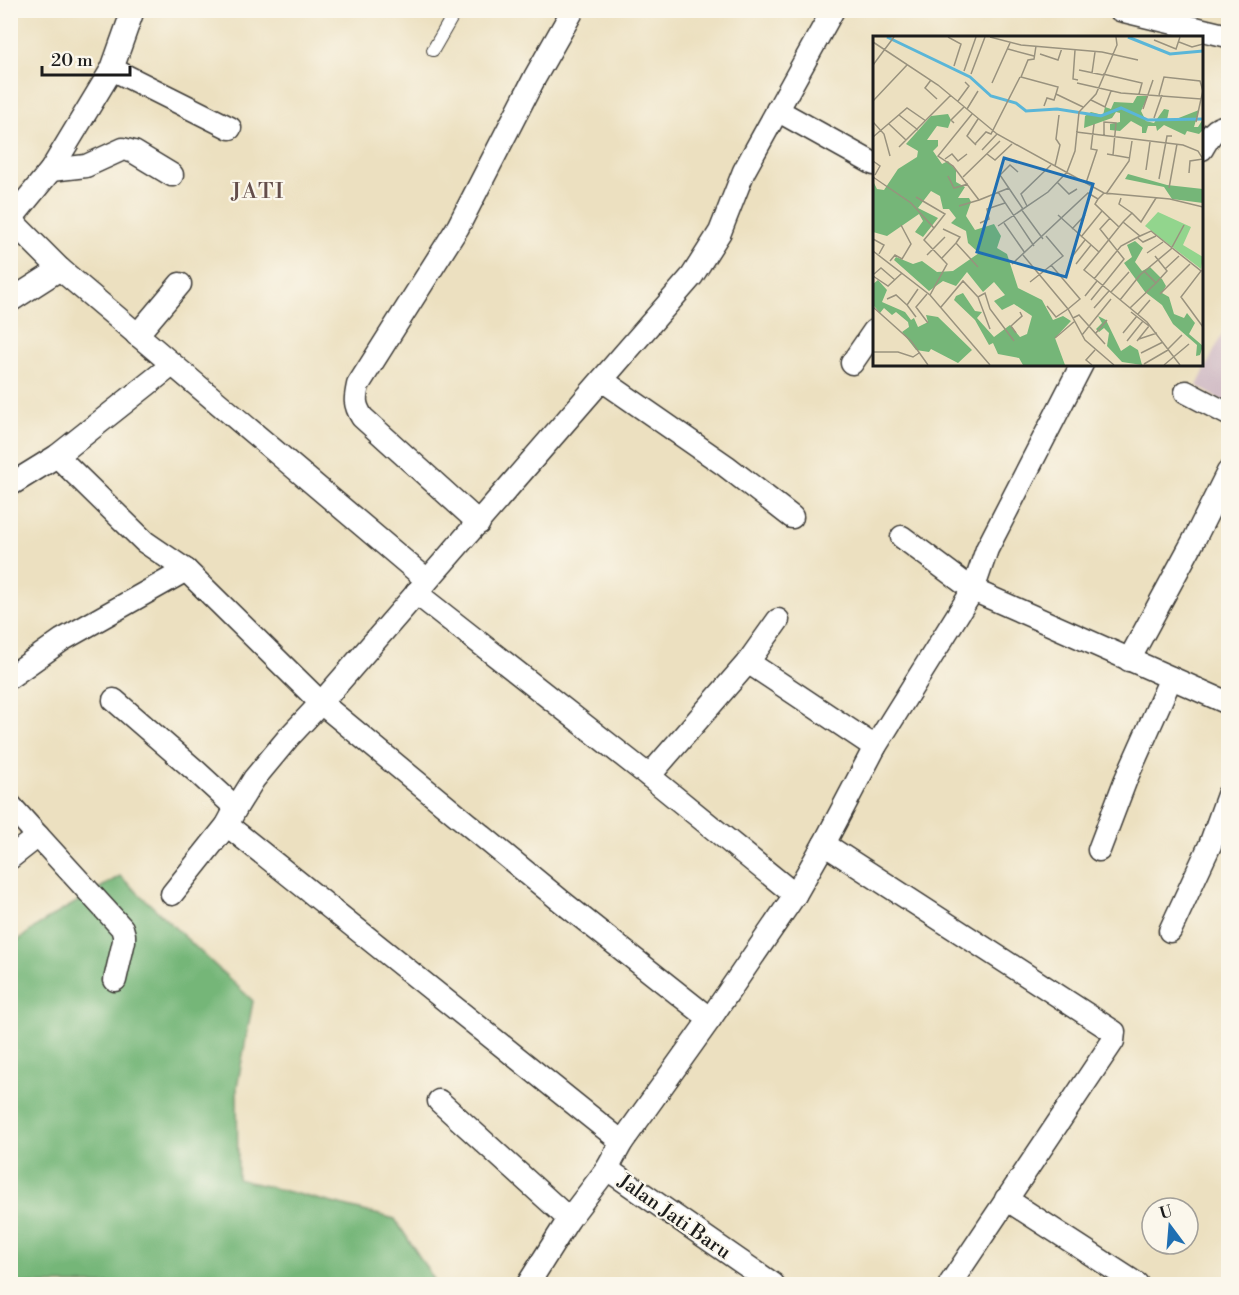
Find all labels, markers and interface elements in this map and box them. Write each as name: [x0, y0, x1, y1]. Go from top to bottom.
inset map: [873, 36, 1203, 366]
scale bar: [42, 39, 130, 77]
text: 20 m: [51, 49, 93, 72]
district label: JATI: [230, 178, 285, 205]
street label: Jalan Jati Baru: [612, 1169, 736, 1266]
north arrow: [1140, 1196, 1200, 1256]
text: U: [1157, 1201, 1175, 1224]

